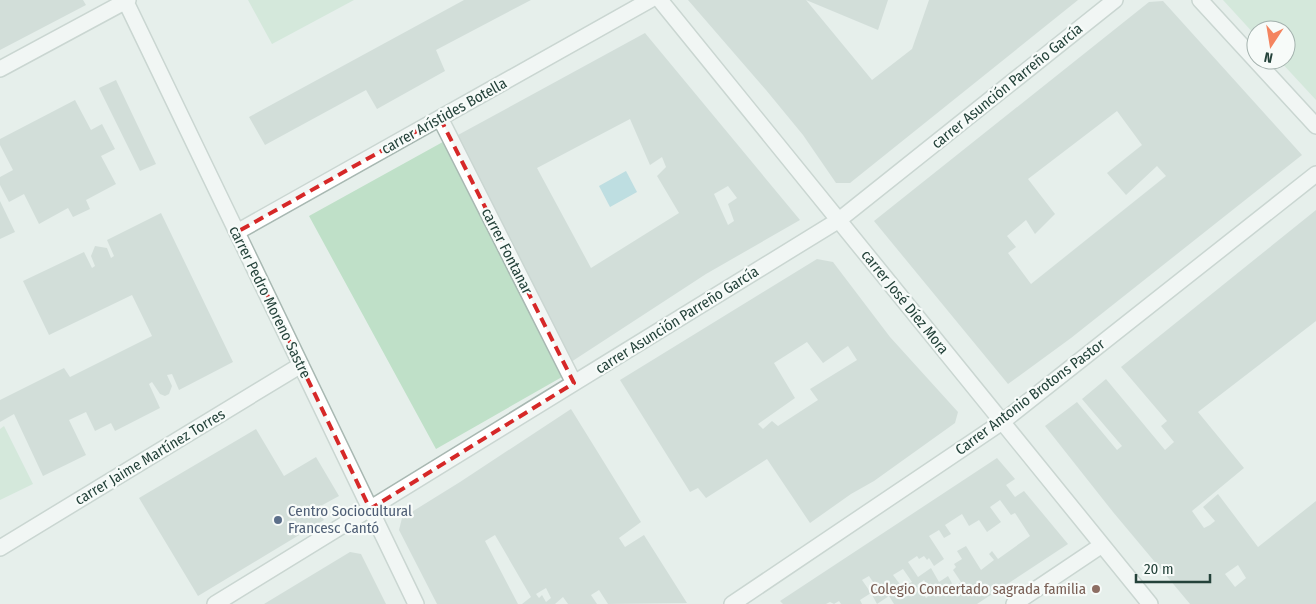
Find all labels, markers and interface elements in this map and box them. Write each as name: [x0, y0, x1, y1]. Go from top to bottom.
street label: carrer Asunción Parreño García: [928, 20, 1086, 152]
north arrow: [1246, 20, 1296, 70]
text: N: [1263, 48, 1274, 66]
street label: carrer Arístides Botella: [378, 74, 510, 158]
street label: carrer Fontanar: [478, 205, 537, 298]
street label: carrer Pedro Moreno Sastre: [225, 223, 315, 381]
street label: carrer José Díez Mora: [857, 246, 953, 358]
street label: carrer Asunción Parreño García: [592, 262, 762, 378]
street label: Carrer Antonio Brotons Pastor: [952, 334, 1109, 459]
street label: carrer Jaime Martínez Torres: [72, 405, 228, 509]
place label: Centro Sociocultural Francesc Cantó: [288, 502, 412, 537]
marker: Centro Sociocultural Francesc Cantó: [272, 514, 284, 526]
scale bar: [1136, 552, 1210, 584]
text: 20 m: [1144, 560, 1174, 578]
place label: Colegio Concertado sagrada familia: [870, 580, 1086, 598]
marker: Colegio Concertado sagrada familia: [1090, 583, 1102, 595]

